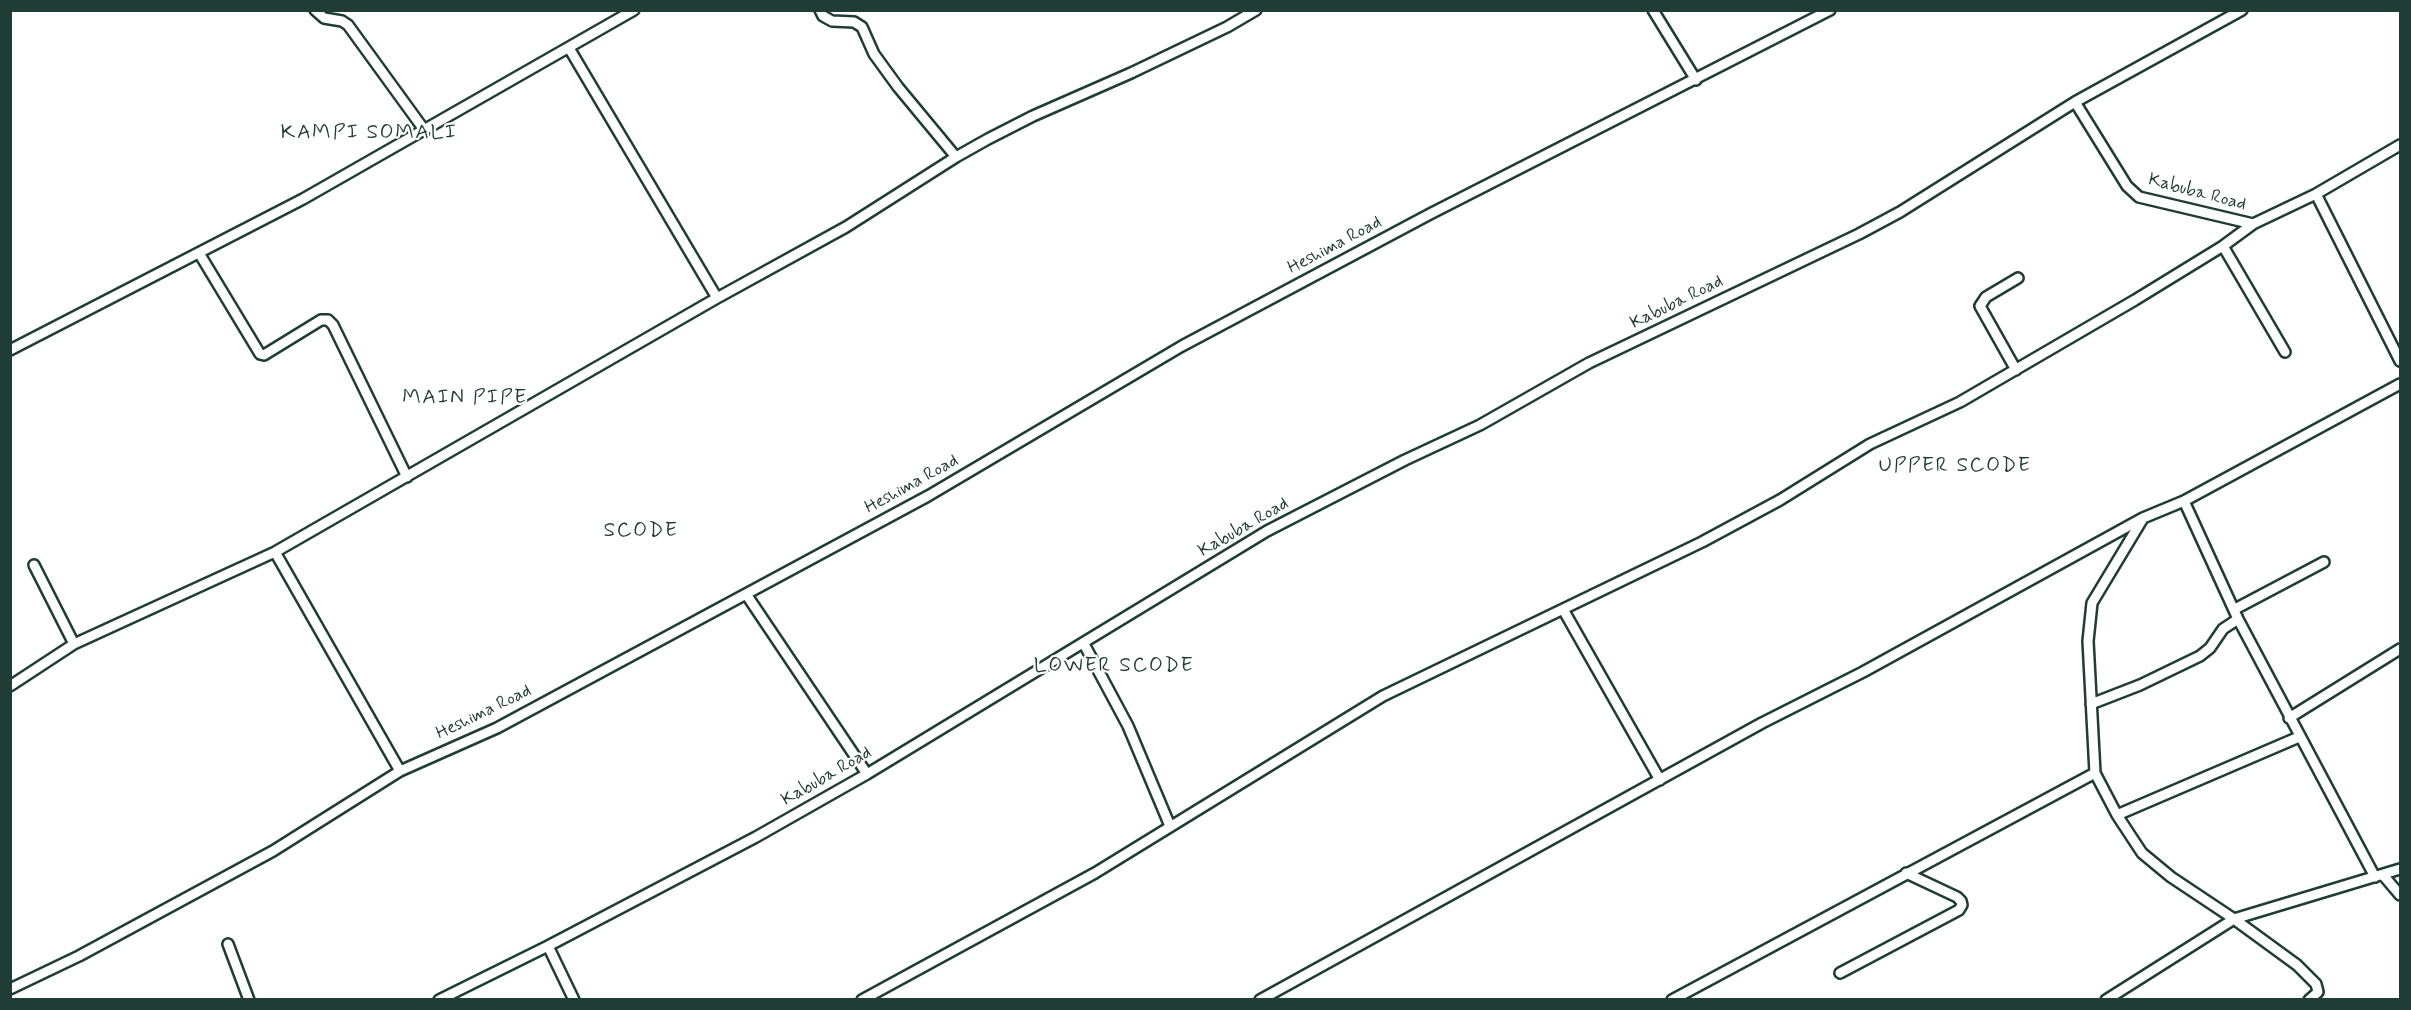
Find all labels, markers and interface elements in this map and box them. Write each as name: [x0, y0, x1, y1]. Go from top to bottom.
district label: KAMPI SOMALI: [281, 121, 457, 147]
street label: Kabuba Road: [2146, 170, 2248, 216]
street label: Heshima Road: [1284, 212, 1386, 280]
street label: Kabuba Road: [1627, 271, 1727, 335]
district label: MAIN PIPE: [401, 386, 529, 412]
street label: Heshima Road: [862, 450, 962, 520]
district label: UPPER SCODE: [1876, 454, 2034, 480]
street label: Kabuba Road: [1195, 494, 1293, 562]
district label: SCODE: [603, 519, 679, 545]
district label: LOWER SCODE: [1032, 654, 1196, 680]
street label: Heshima Road: [433, 681, 535, 745]
street label: Kabuba Road: [778, 743, 876, 811]

